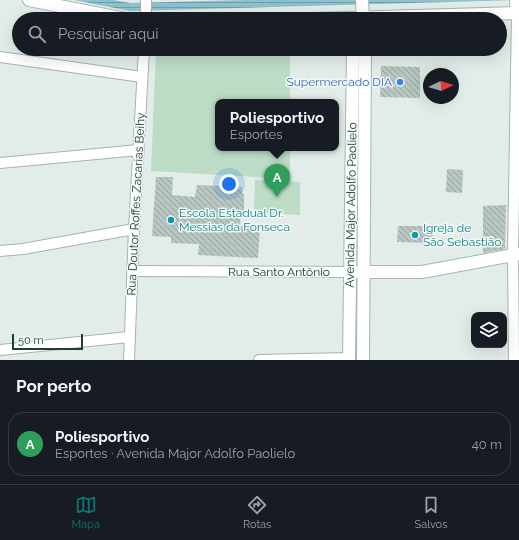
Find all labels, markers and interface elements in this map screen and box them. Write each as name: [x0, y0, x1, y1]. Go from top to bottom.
search box: [12, 12, 507, 56]
icon: search: [26, 23, 48, 45]
text: Pesquisar aqui: [58, 25, 158, 43]
north arrow: [423, 68, 459, 104]
place label: Supermercado DIA: [286, 75, 392, 89]
marker: Supermercado DIA: [395, 77, 405, 87]
popup: [215, 99, 339, 151]
text: Poliesportivo: [230, 109, 324, 127]
street label: Rua Doutor Roffes Zacarias Beihy: [124, 112, 148, 296]
street label: Avenida Major Adolfo Paolielo: [343, 122, 359, 288]
text: Esportes: [230, 127, 283, 142]
pin: A: [264, 164, 290, 197]
your location: [219, 174, 239, 194]
place label: Escola Estadual Dr. Messias da Fonseca: [179, 206, 290, 234]
marker: Escola Estadual Dr. Messias da Fonseca: [166, 215, 176, 225]
place label: Igreja de São Sebastião: [423, 221, 501, 249]
marker: Igreja de São Sebastião: [410, 230, 420, 240]
street label: Rua Santo Antônio: [228, 265, 330, 279]
map controls: [471, 312, 507, 348]
button: layers: [471, 312, 507, 348]
scale bar: [12, 332, 83, 351]
text: 50 m: [18, 334, 44, 347]
text: Por perto: [16, 376, 91, 396]
text: Poliesportivo: [55, 428, 149, 446]
text: A: [26, 437, 34, 452]
text: 40 m: [472, 437, 502, 452]
text: Esportes · Avenida Major Adolfo Paolielo: [55, 446, 295, 461]
tab: Mapa: [72, 494, 100, 531]
tab: Rotas: [243, 494, 271, 531]
tab: Salvos: [414, 494, 447, 531]

